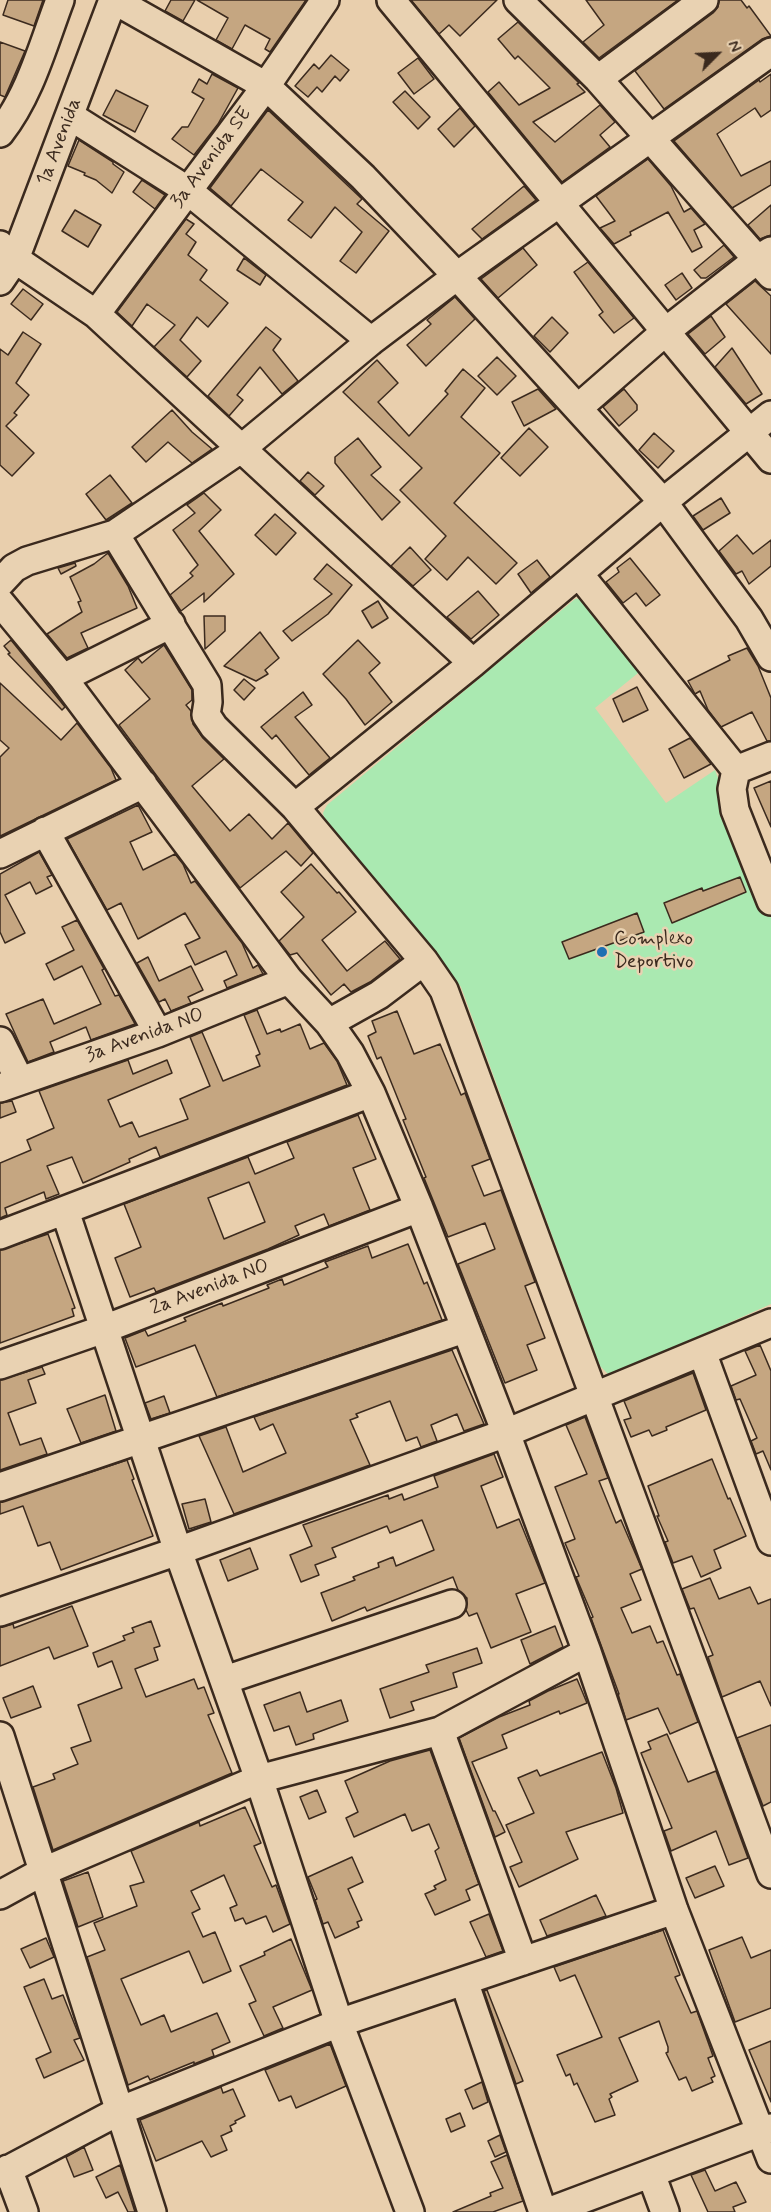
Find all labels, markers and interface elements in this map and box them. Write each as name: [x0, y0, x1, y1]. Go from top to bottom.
north arrow: [687, 24, 747, 84]
text: N: [722, 37, 746, 56]
street label: 1a Avenida: [32, 95, 88, 189]
street label: 3a Avenida SE: [166, 103, 258, 213]
place label: Complexo Deportivo: [614, 928, 694, 975]
marker: Complexo Deportivo: [595, 945, 609, 959]
street label: 3a Avenida NO: [83, 1004, 207, 1068]
street label: 2a Avenida NO: [147, 1254, 273, 1322]

